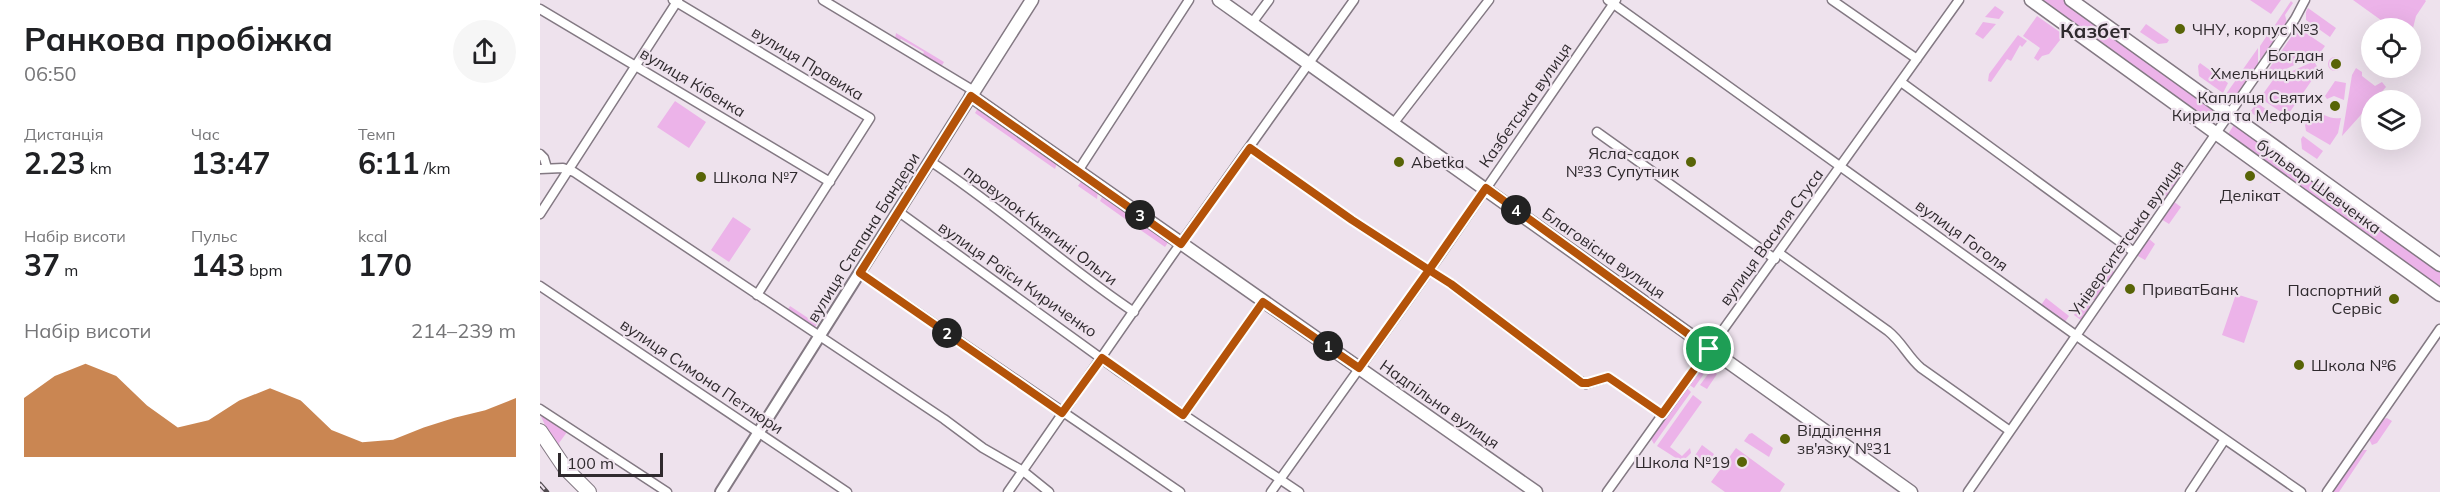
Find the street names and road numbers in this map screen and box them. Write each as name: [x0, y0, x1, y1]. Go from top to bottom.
street label: вулиця Правика: [748, 22, 868, 104]
street label: Казбетська вулиця: [1474, 39, 1576, 171]
street label: вулиця Кібенка: [637, 43, 749, 121]
street label: бульвар Шевченка: [2253, 134, 2385, 238]
street label: вулиця Степана Бандери: [802, 148, 924, 326]
street label: Університетська вулиця: [2064, 156, 2187, 321]
street label: провулок Княгині Ольги: [960, 161, 1122, 289]
street label: вулиця Василя Стуса: [1715, 165, 1827, 309]
street label: вулиця Гоголя: [1912, 195, 2012, 275]
street label: Благовісна вулиця: [1539, 203, 1669, 303]
street label: вулиця Раїси Кириченко: [935, 217, 1101, 341]
street label: вулиця Симона Петлюри: [617, 314, 787, 438]
street label: Надпільна вулиця: [1376, 355, 1504, 453]

